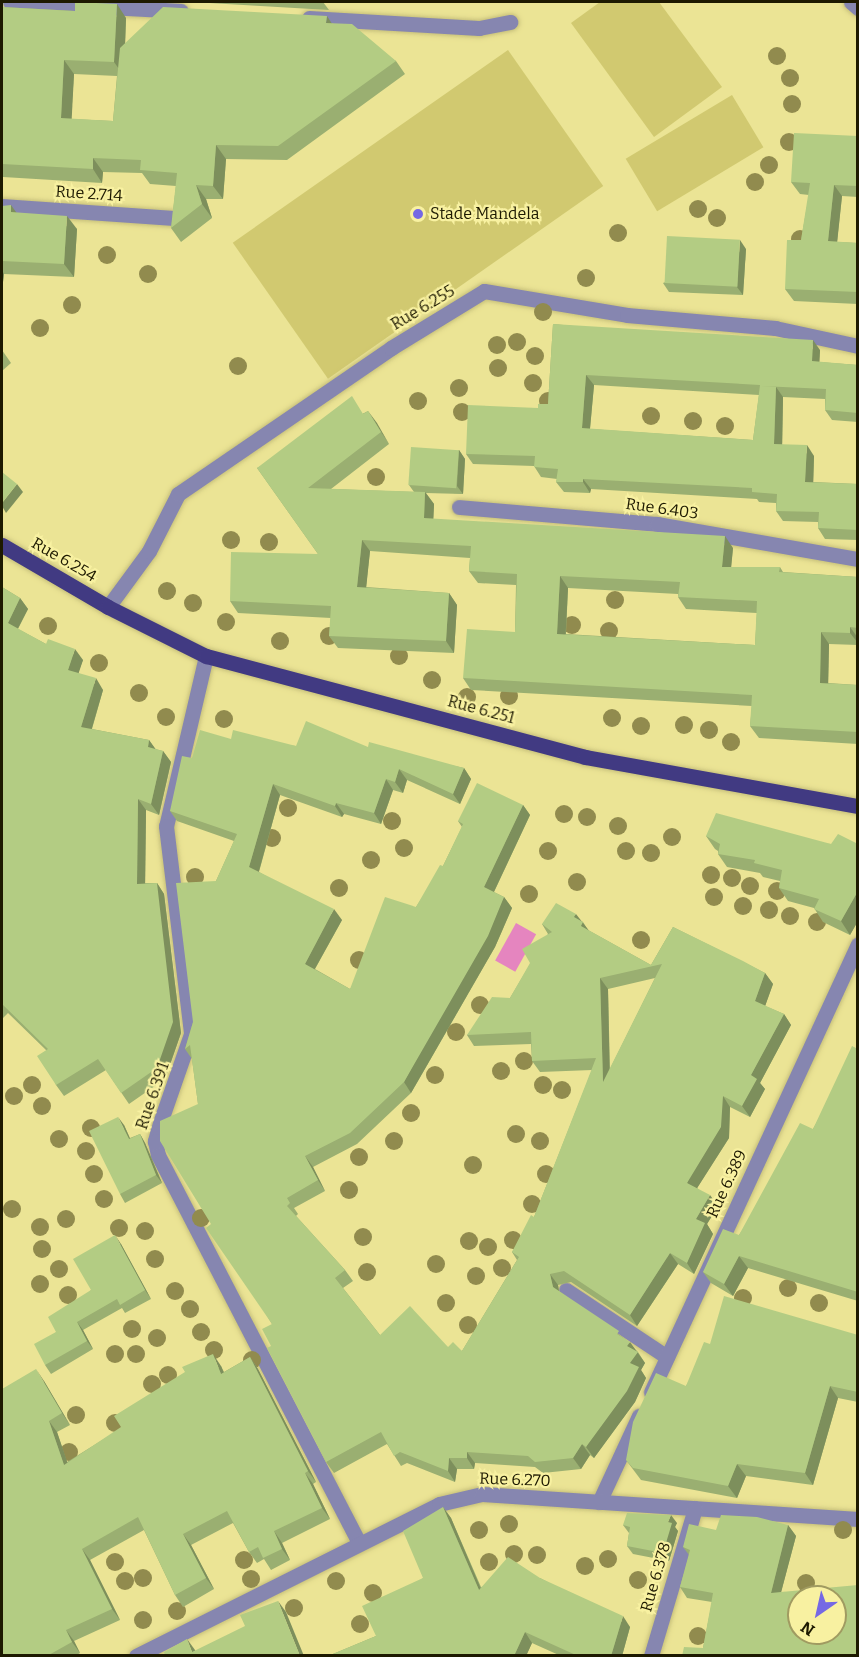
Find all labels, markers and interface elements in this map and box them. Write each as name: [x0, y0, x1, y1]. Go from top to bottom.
street label: Rue 2.714: [55, 182, 123, 206]
place label: Stade Mandela: [430, 204, 539, 224]
marker: Stade Mandela: [411, 207, 425, 221]
street label: Rue 6.255: [388, 282, 458, 334]
street label: Rue 6.403: [624, 494, 700, 524]
street label: Rue 6.254: [28, 534, 100, 586]
street label: Rue 6.251: [445, 692, 517, 728]
street label: Rue 6.391: [133, 1060, 173, 1132]
street label: Rue 6.389: [703, 1147, 751, 1221]
street label: Rue 6.270: [479, 1469, 551, 1491]
street label: Rue 6.378: [637, 1540, 675, 1614]
north arrow: [787, 1585, 847, 1645]
text: N: [797, 1617, 818, 1640]

